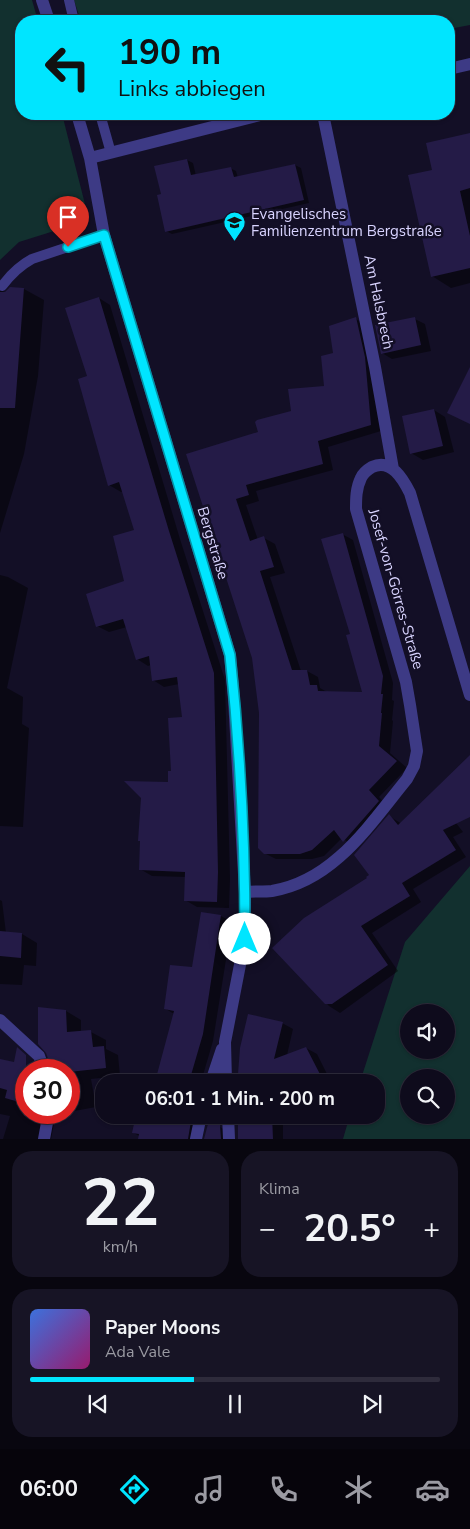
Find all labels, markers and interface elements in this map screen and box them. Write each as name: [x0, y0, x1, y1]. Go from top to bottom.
text: 190 m: [118, 29, 221, 76]
icon: left: [35, 35, 100, 100]
text: Links abbiegen: [118, 74, 266, 104]
pin: [47, 196, 89, 247]
icon: arrive: [54, 203, 82, 231]
place label: Evangelisches Familienzentrum Bergstraße: [251, 204, 442, 241]
school or university icon: Evangelisches Familienzentrum Bergstraße: [223, 211, 247, 242]
street label: Am Halsbrech: [359, 253, 399, 351]
street label: Bergstraße: [192, 504, 234, 582]
street label: Josef-von-Görres-Straße: [363, 505, 429, 672]
position arrow: [218, 912, 270, 964]
map controls: [400, 1004, 455, 1124]
button: sound: [400, 1004, 455, 1059]
speed limit sign: 30: [15, 1059, 80, 1124]
button: search: [400, 1069, 455, 1124]
text: 06:01 · 1 Min. · 200 m: [145, 1086, 335, 1112]
text: 22: [81, 1159, 160, 1248]
text: Klima: [259, 1178, 300, 1200]
text: 20.5°: [303, 1203, 396, 1254]
text: −: [259, 1210, 276, 1248]
text: +: [423, 1210, 440, 1248]
text: km/h: [103, 1236, 138, 1258]
text: Paper Moons: [105, 1315, 220, 1341]
text: Ada Vale: [105, 1341, 170, 1363]
icon: previous: [84, 1390, 112, 1418]
icon: pause: [221, 1390, 249, 1418]
icon: next: [358, 1390, 386, 1418]
icon: directions: [117, 1472, 152, 1507]
icon: music: [192, 1472, 227, 1507]
icon: phone: [266, 1472, 301, 1507]
icon: climate: [341, 1472, 376, 1507]
icon: car: [415, 1472, 450, 1507]
text: 06:00: [20, 1474, 78, 1504]

